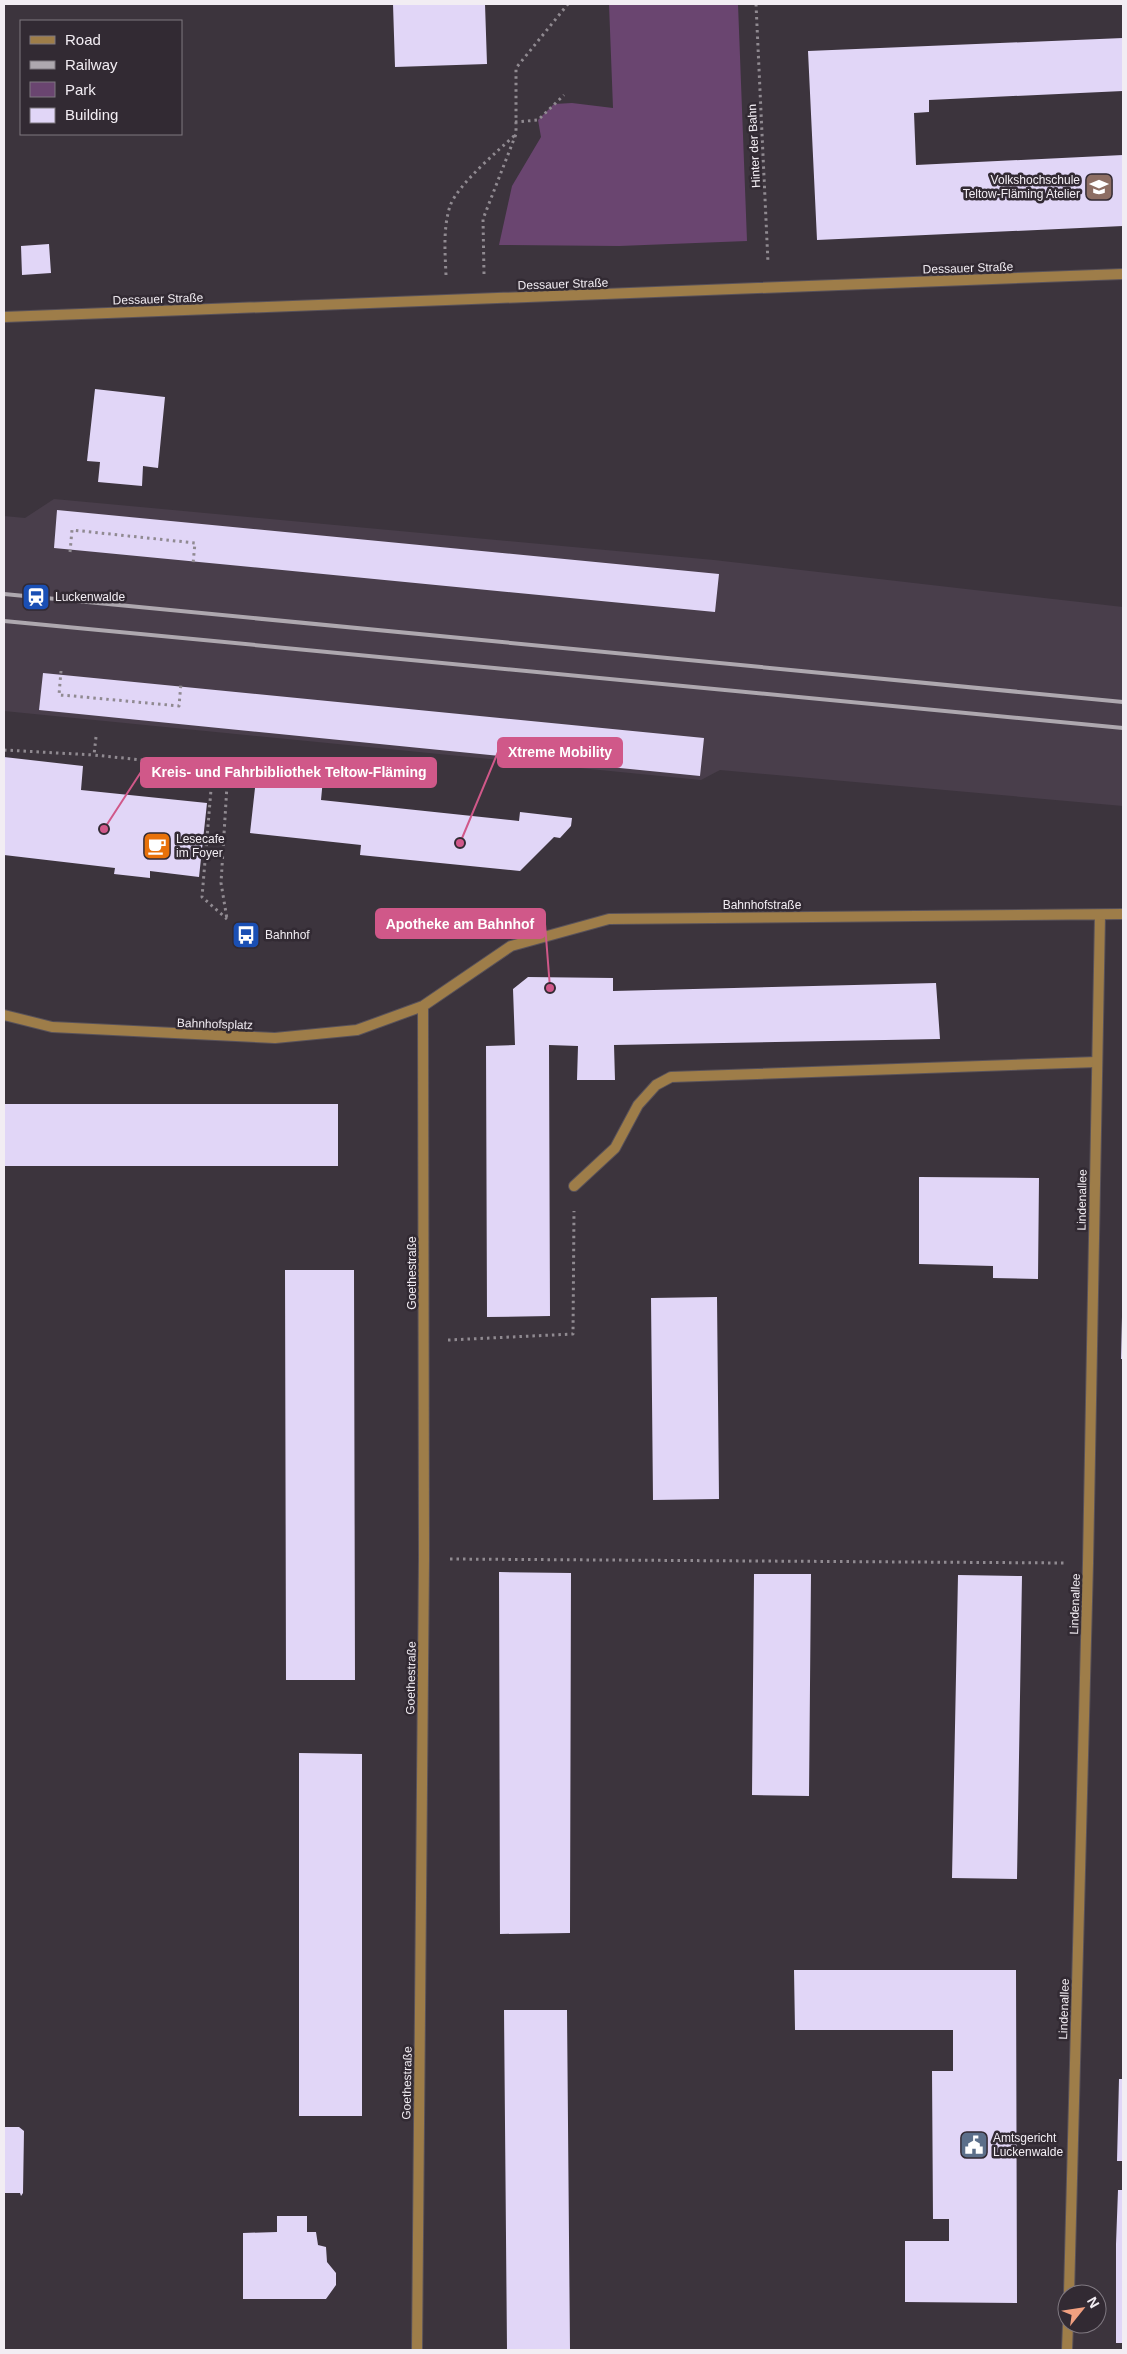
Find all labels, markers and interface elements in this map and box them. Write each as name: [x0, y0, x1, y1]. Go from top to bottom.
legend: [20, 20, 182, 135]
text: Road: [65, 31, 101, 48]
text: Railway: [65, 56, 118, 73]
text: Park: [65, 81, 96, 98]
street label: Hinter der Bahn: [745, 104, 763, 188]
text: Building: [65, 106, 118, 123]
school or university icon: Volkshochschule Teltow-Fläming Atelier: [1084, 172, 1114, 202]
place label: Volkshochschule Teltow-Fläming Atelier: [963, 173, 1080, 201]
street label: Dessauer Straße: [922, 259, 1014, 277]
street label: Dessauer Straße: [517, 275, 609, 293]
street label: Dessauer Straße: [112, 290, 204, 308]
station icon: Luckenwalde: [21, 582, 51, 612]
place label: Luckenwalde: [55, 590, 125, 604]
callout: Xtreme Mobility: [498, 738, 622, 767]
text: Xtreme Mobility: [508, 744, 612, 760]
callout: Kreis- und Fahrbibliothek Teltow-Fläming: [141, 758, 436, 787]
text: Kreis- und Fahrbibliothek Teltow-Fläming: [151, 764, 427, 780]
cafe icon: Lesecafe im Foyer: [142, 831, 172, 861]
place label: Lesecafe im Foyer: [176, 832, 225, 860]
street label: Bahnhofstraße: [723, 898, 802, 912]
callout: Apotheke am Bahnhof: [376, 909, 545, 938]
text: Apotheke am Bahnhof: [386, 916, 535, 932]
bus stop icon: Bahnhof: [231, 920, 261, 950]
place label: Bahnhof: [265, 928, 310, 942]
street label: Bahnhofsplatz: [177, 1016, 253, 1032]
street label: Lindenallee: [1074, 1169, 1090, 1231]
street label: Goethestraße: [405, 1236, 419, 1310]
street label: Lindenallee: [1067, 1573, 1083, 1635]
street label: Goethestraße: [403, 1641, 419, 1715]
street label: Lindenallee: [1056, 1978, 1072, 2040]
street label: Goethestraße: [399, 2046, 415, 2120]
public building icon: Amtsgericht Luckenwalde: [959, 2130, 989, 2160]
place label: Amtsgericht Luckenwalde: [993, 2131, 1063, 2159]
north arrow: [1057, 2284, 1107, 2334]
text: N: [1084, 2294, 1103, 2311]

